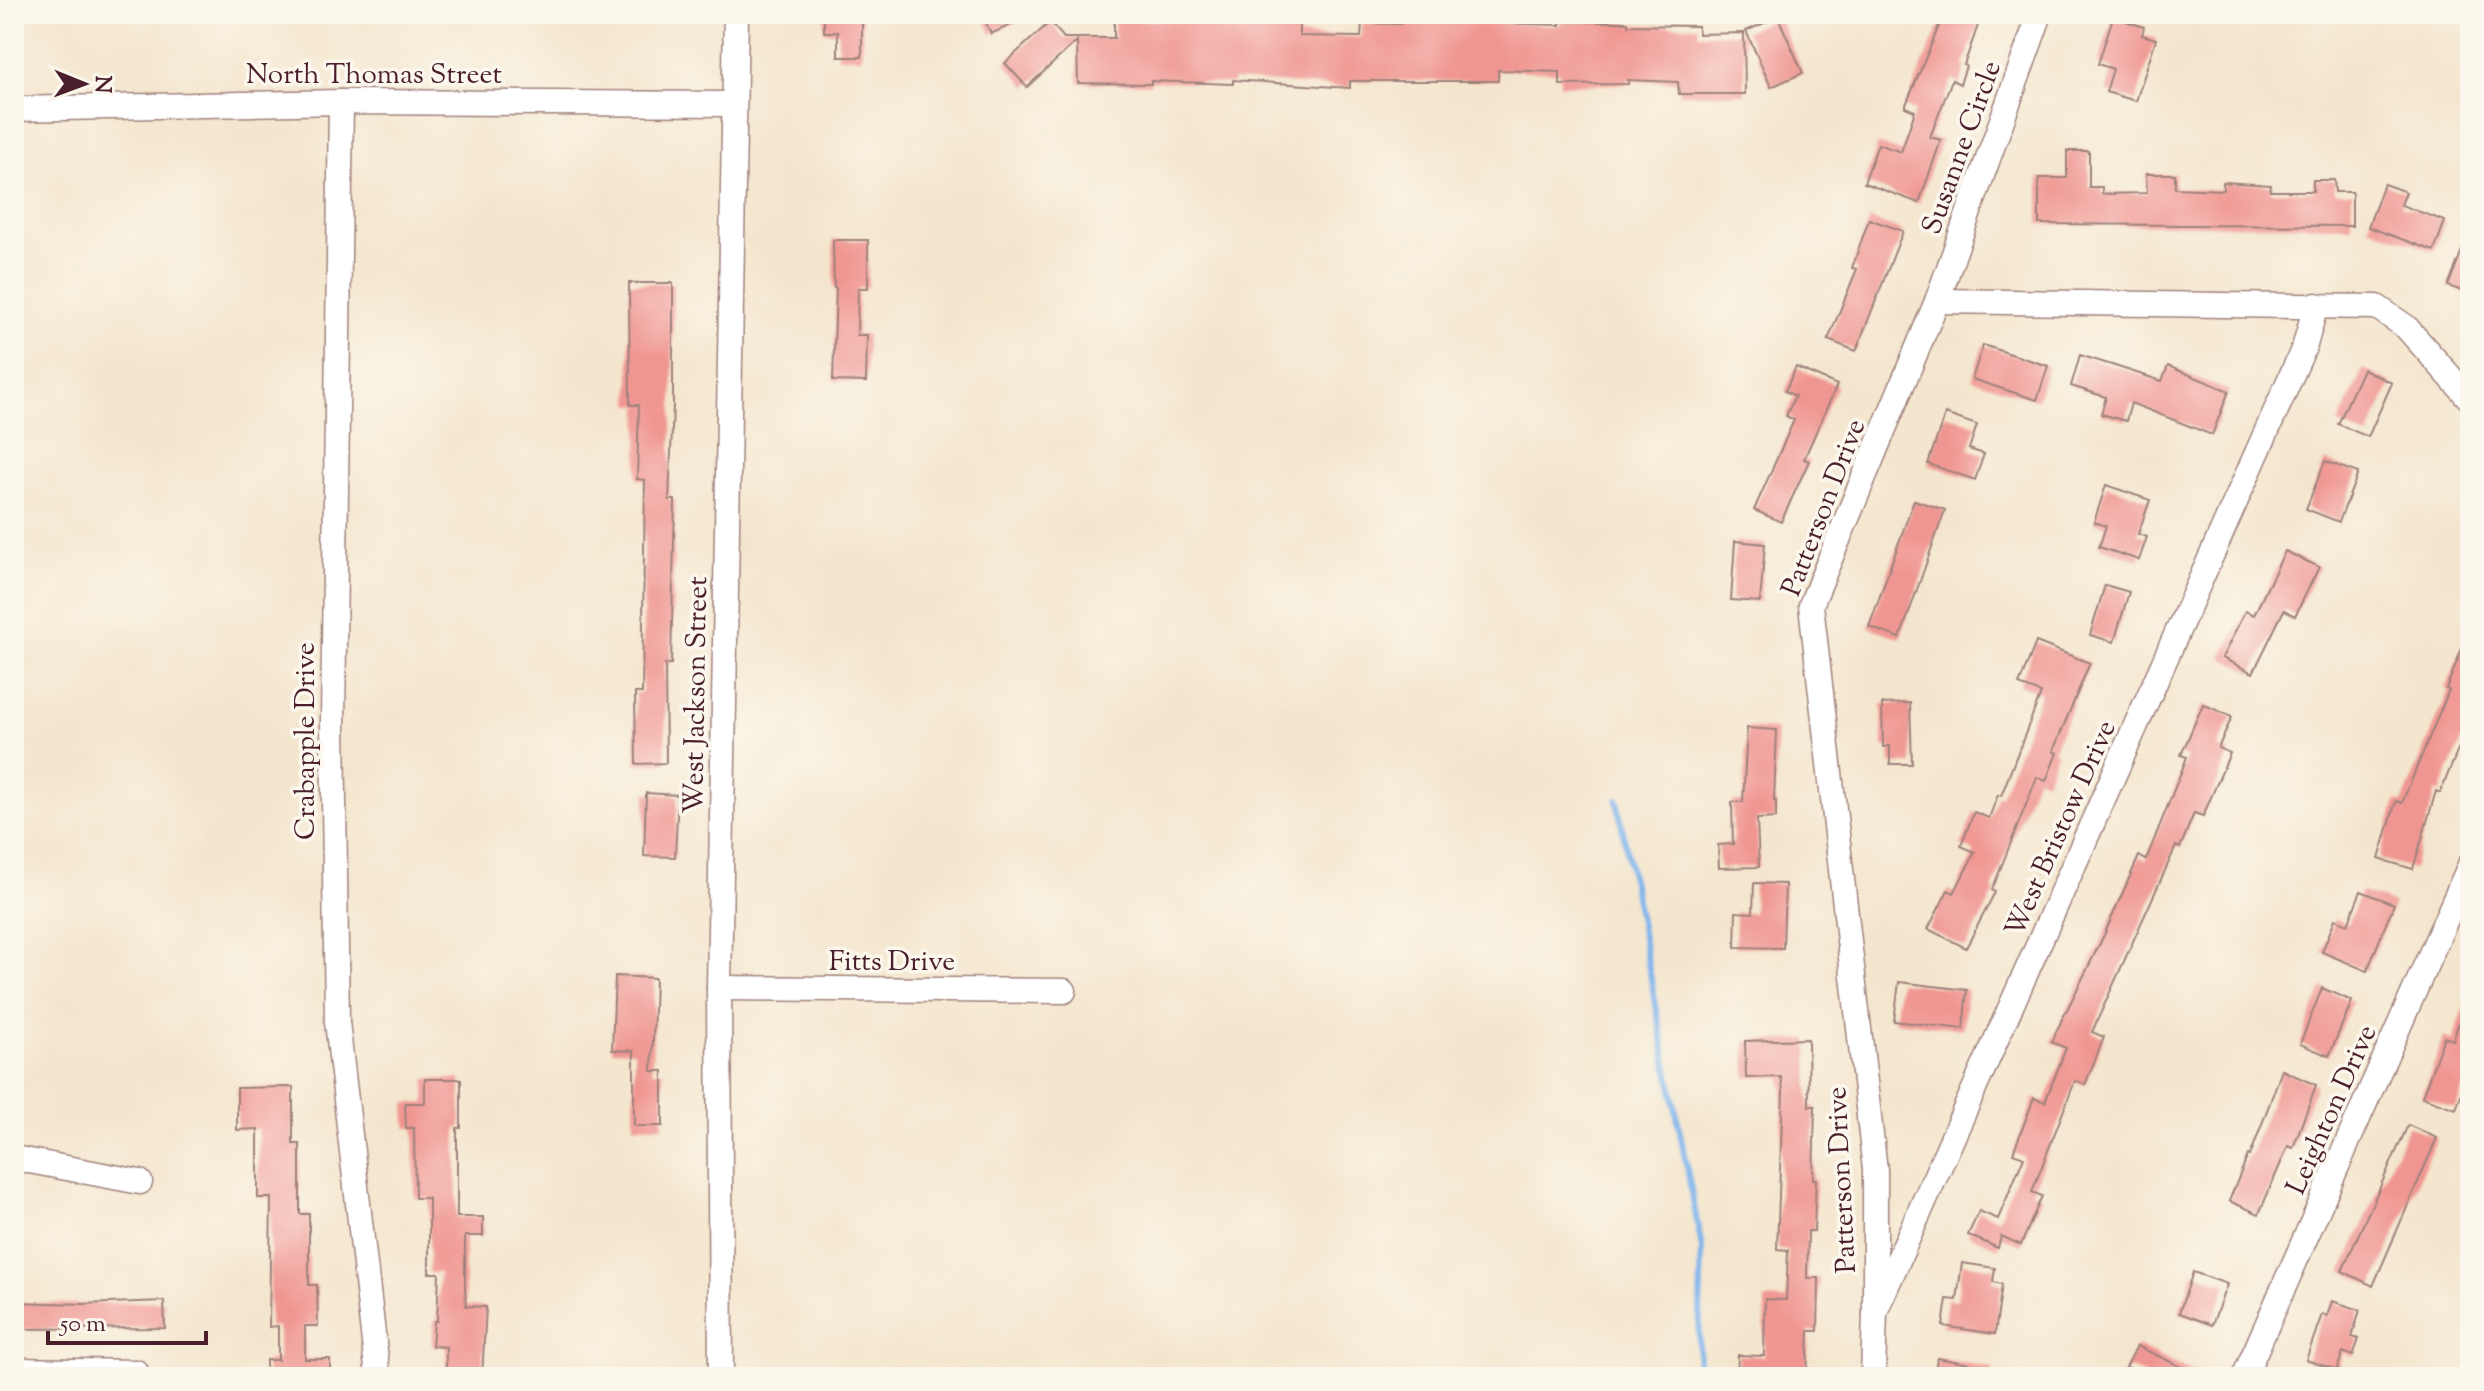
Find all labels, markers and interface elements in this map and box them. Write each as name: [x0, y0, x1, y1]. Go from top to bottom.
north arrow: [44, 44, 124, 124]
street label: North Thomas Street: [246, 56, 503, 96]
street label: Susanne Circle: [1913, 56, 2013, 240]
text: N: [85, 75, 117, 94]
street label: Patterson Drive: [1773, 414, 1877, 603]
street label: West Jackson Street: [675, 576, 719, 814]
street label: Crabapple Drive: [287, 642, 327, 840]
street label: West Bristow Drive: [1996, 714, 2127, 944]
street label: Fitts Drive: [829, 943, 955, 983]
street label: Leighton Drive: [2277, 1019, 2388, 1202]
street label: Patterson Drive: [1818, 1085, 1868, 1274]
scale bar: [48, 1295, 206, 1345]
text: 50 m: [58, 1308, 106, 1342]

